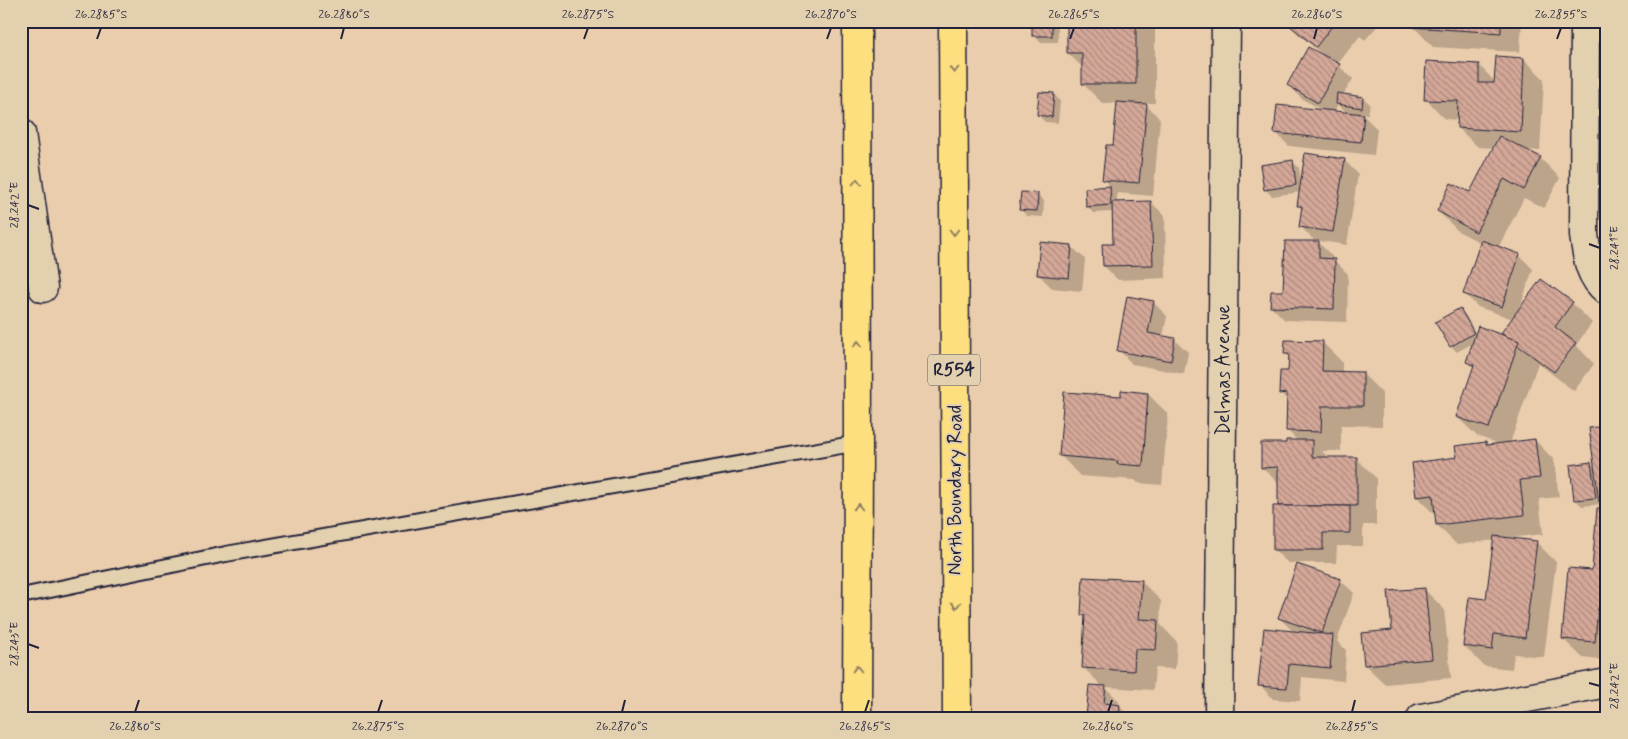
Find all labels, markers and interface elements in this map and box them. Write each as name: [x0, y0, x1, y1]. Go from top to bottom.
text: 26.2885°S: [75, 7, 127, 23]
text: 26.2880°S: [318, 7, 370, 23]
text: 26.2875°S: [562, 7, 615, 23]
text: 26.2870°S: [805, 7, 857, 23]
text: 26.2865°S: [1048, 7, 1100, 23]
text: 26.2860°S: [1292, 7, 1343, 23]
text: 26.2855°S: [1535, 7, 1588, 23]
one-way arrow: [949, 66, 959, 74]
one-way arrow: [852, 177, 862, 185]
text: 28.242°E: [7, 182, 23, 228]
text: 28.241°E: [1607, 226, 1623, 270]
one-way arrow: [949, 229, 959, 237]
street label: Delmas Avenue: [1211, 304, 1236, 435]
one-way arrow: [853, 340, 863, 348]
road number: R554: [928, 354, 980, 386]
street label: North Boundary Road: [943, 405, 968, 575]
one-way arrow: [853, 502, 863, 510]
one-way arrow: [951, 602, 961, 609]
text: 28.243°E: [7, 622, 23, 666]
text: 28.242°E: [1607, 663, 1623, 709]
one-way arrow: [852, 665, 862, 672]
text: 26.2880°S: [109, 719, 161, 735]
text: 26.2875°S: [352, 719, 405, 735]
text: 26.2870°S: [596, 719, 648, 735]
text: 26.2865°S: [839, 719, 891, 735]
text: 26.2860°S: [1083, 719, 1134, 735]
text: 26.2855°S: [1326, 719, 1379, 735]

